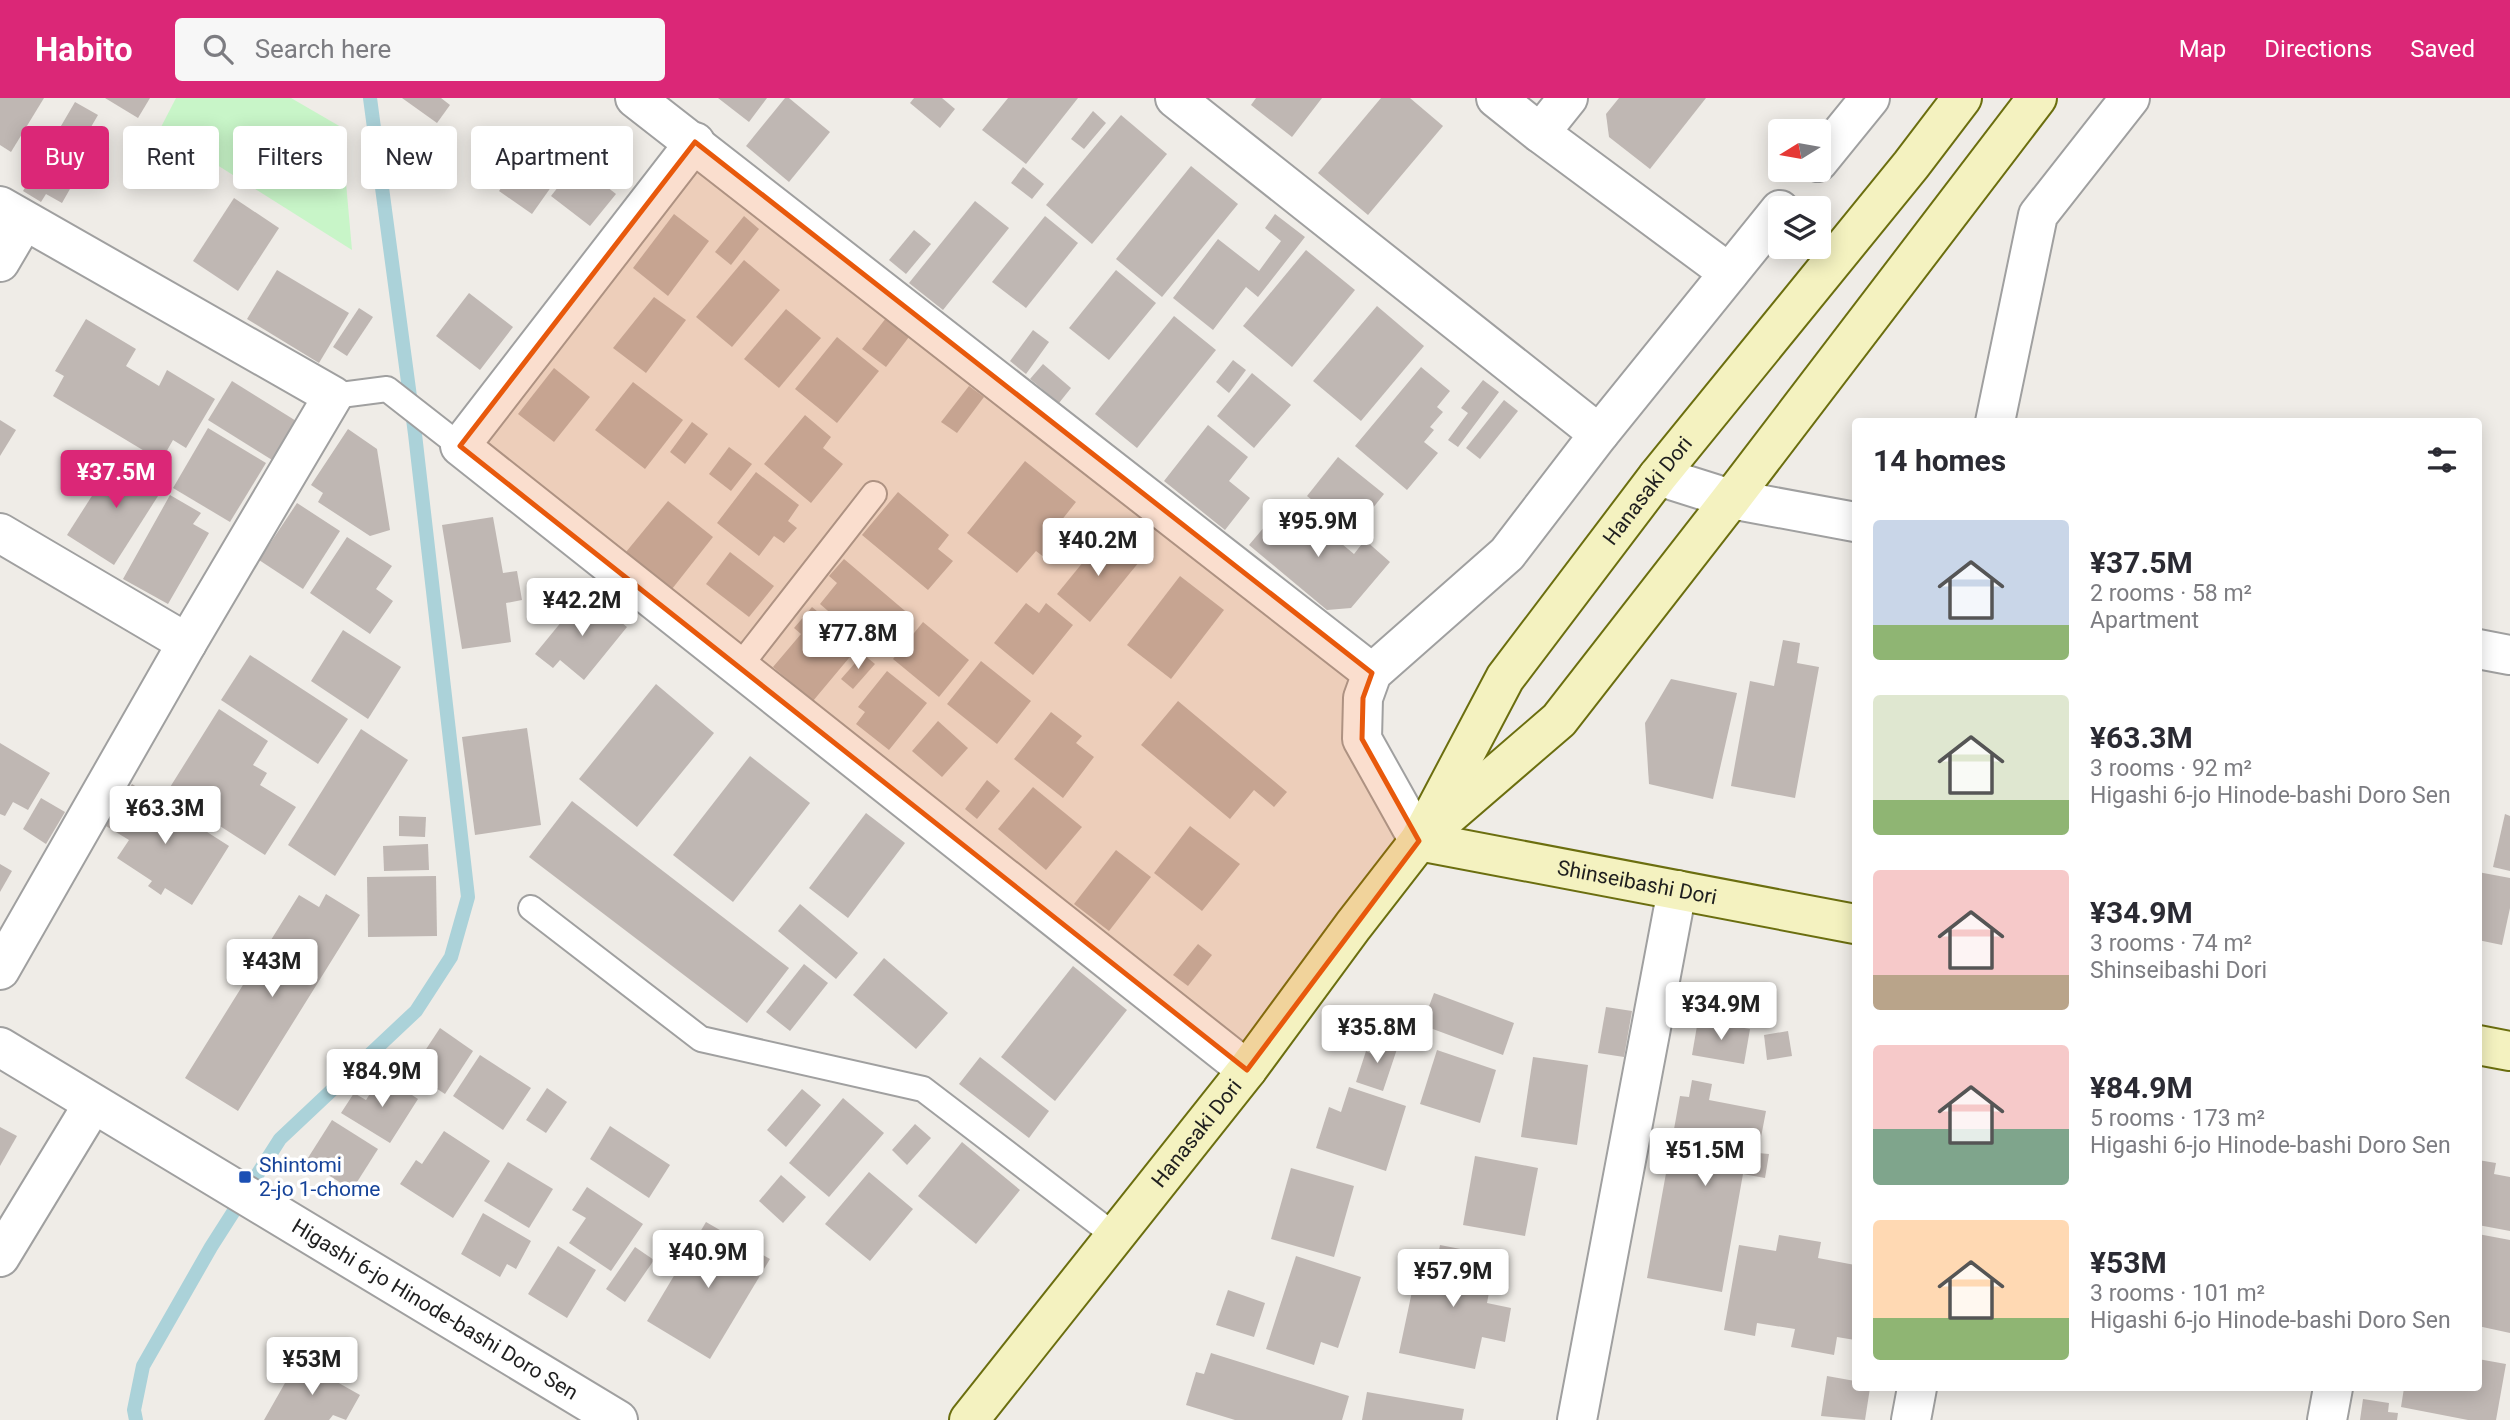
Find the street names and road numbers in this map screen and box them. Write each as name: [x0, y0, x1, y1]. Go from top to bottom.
street label: Hanasaki Dori: [1598, 432, 1697, 550]
street label: Shinseibashi Dori: [1555, 856, 1719, 909]
street label: Hanasaki Dori: [1147, 1075, 1247, 1192]
street label: Higashi 6-jo Hinode-bashi Doro Sen: [288, 1214, 582, 1405]

